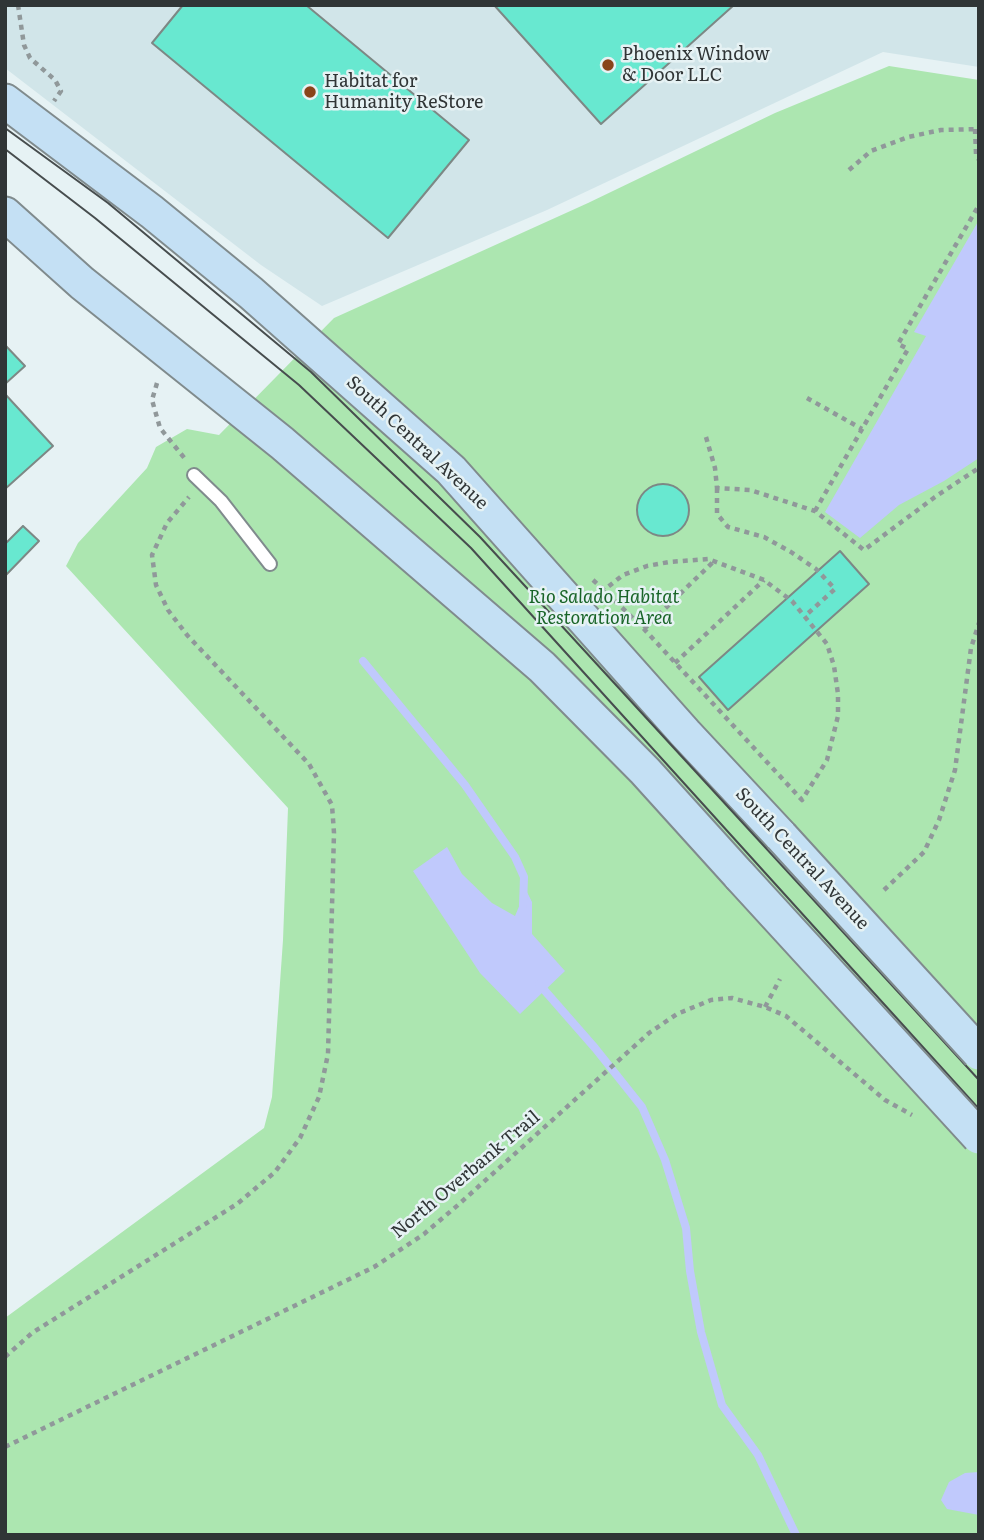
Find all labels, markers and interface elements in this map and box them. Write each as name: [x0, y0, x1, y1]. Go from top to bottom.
place label: Phoenix Window & Door LLC: [622, 44, 770, 86]
marker: Phoenix Window & Door LLC: [600, 57, 616, 73]
place label: Habitat for Humanity ReStore: [324, 71, 483, 114]
marker: Habitat for Humanity ReStore: [302, 84, 318, 100]
street label: South Central Avenue: [342, 372, 492, 514]
park label: Rio Salado Habitat Restoration Area: [529, 587, 679, 630]
street label: South Central Avenue: [731, 784, 873, 934]
street label: North Overbank Trail: [388, 1107, 544, 1243]

